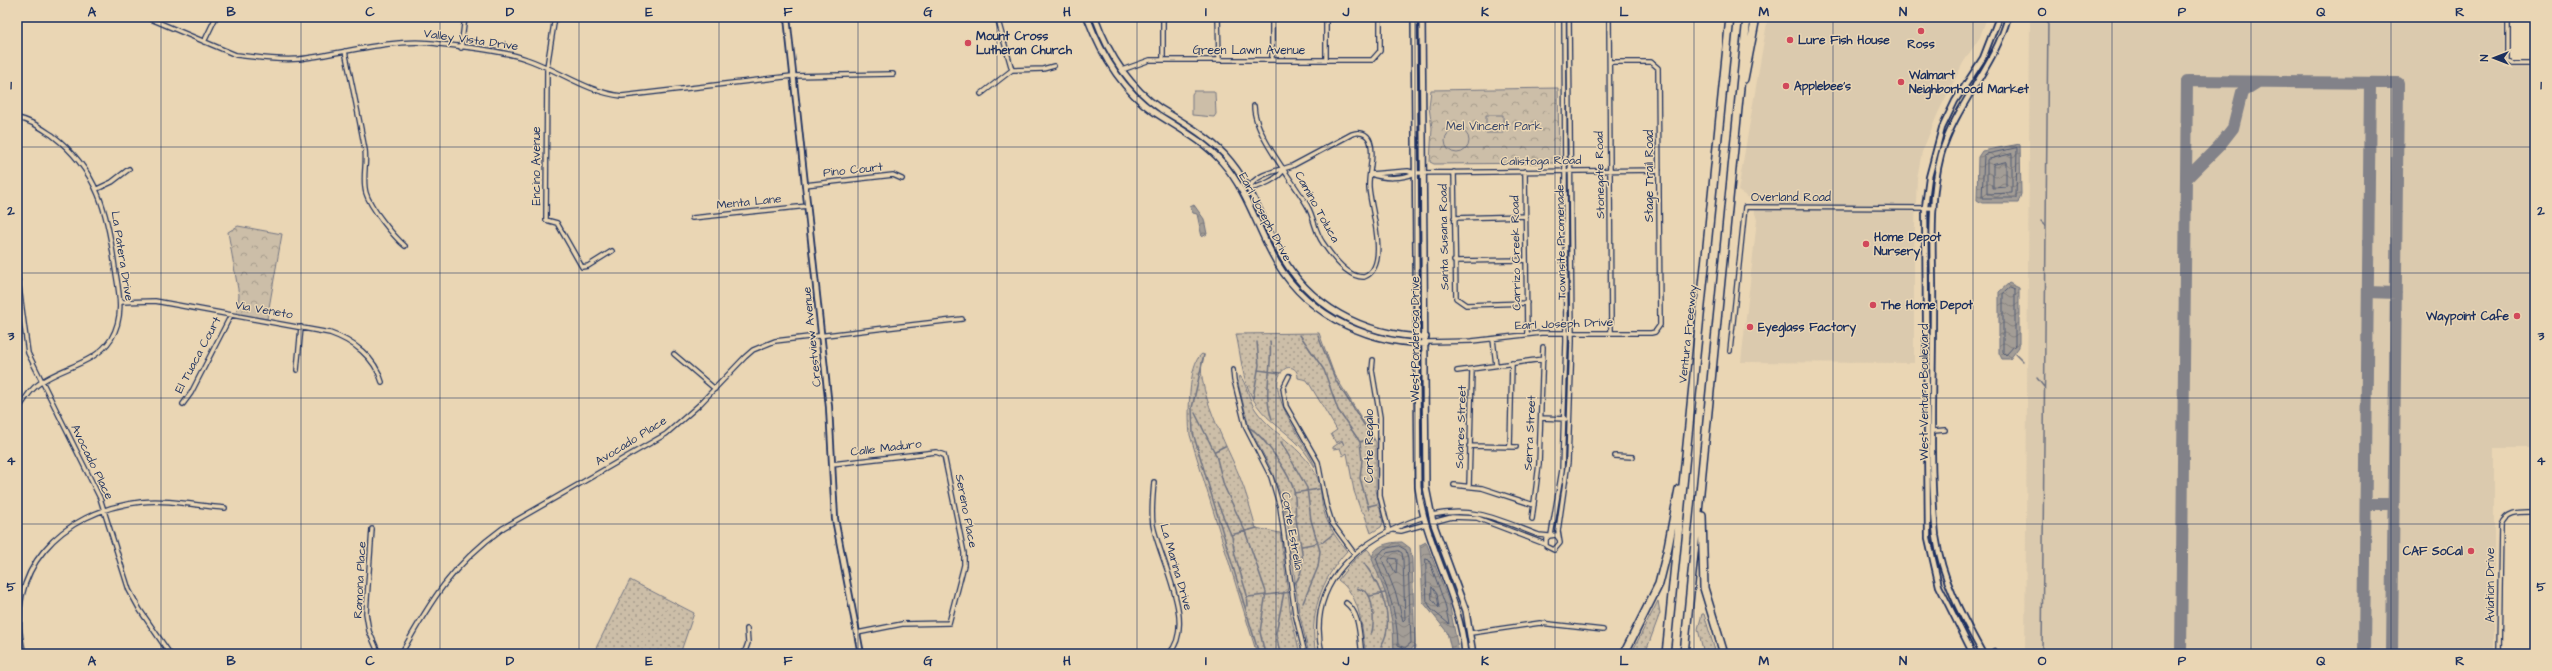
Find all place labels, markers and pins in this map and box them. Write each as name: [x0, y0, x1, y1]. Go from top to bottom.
marker: Ross: [1916, 26, 1926, 36]
place label: Mount Cross Lutheran Church: [976, 28, 1073, 59]
place label: Lure Fish House: [1798, 32, 1890, 49]
marker: Lure Fish House: [1785, 35, 1795, 45]
place label: Ross: [1907, 36, 1935, 53]
marker: Mount Cross Lutheran Church: [963, 38, 973, 48]
place label: Walmart Neighborhood Market: [1908, 67, 2029, 100]
marker: Walmart Neighborhood Market: [1896, 77, 1906, 87]
place label: Applebee's: [1794, 78, 1851, 96]
marker: Applebee's: [1781, 81, 1791, 91]
place label: Home Depot Nursery: [1874, 229, 1941, 261]
marker: Home Depot Nursery: [1861, 239, 1871, 249]
place label: The Home Depot: [1880, 297, 1973, 315]
marker: The Home Depot: [1868, 300, 1878, 310]
place label: Waypoint Cafe: [2425, 308, 2509, 326]
marker: Waypoint Cafe: [2512, 311, 2522, 321]
place label: Eyeglass Factory: [1758, 319, 1856, 338]
marker: Eyeglass Factory: [1745, 322, 1755, 332]
place label: CAF SoCal: [2403, 543, 2463, 560]
marker: CAF SoCal: [2466, 546, 2476, 556]

